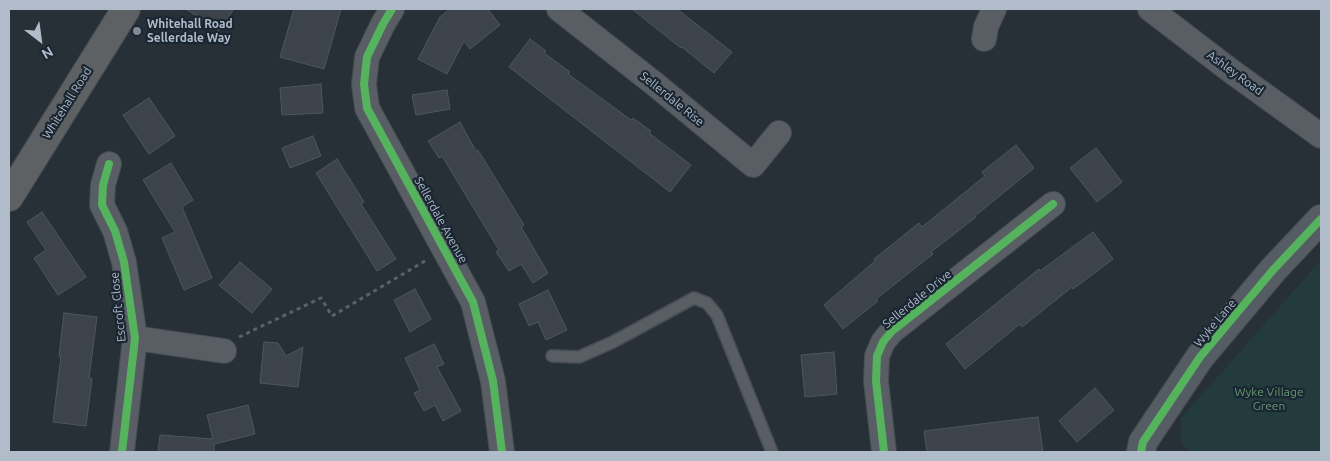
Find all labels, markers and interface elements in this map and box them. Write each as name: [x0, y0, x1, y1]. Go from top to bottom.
north arrow: [15, 15, 65, 65]
place label: Whitehall Road Sellerdale Way: [147, 17, 233, 45]
marker: Whitehall Road Sellerdale Way: [131, 25, 143, 37]
text: N: [39, 43, 56, 63]
street label: Ashley Road: [1204, 48, 1266, 98]
street label: Whitehall Road: [39, 64, 95, 142]
street label: Sellerdale Rise: [637, 69, 707, 129]
street label: Sellerdale Avenue: [411, 174, 471, 266]
street label: Sellerdale Drive: [880, 267, 954, 331]
street label: Escroft Close: [107, 271, 129, 343]
street label: Wyke Lane: [1191, 296, 1239, 350]
park label: Wyke Village Green: [1234, 385, 1304, 413]

